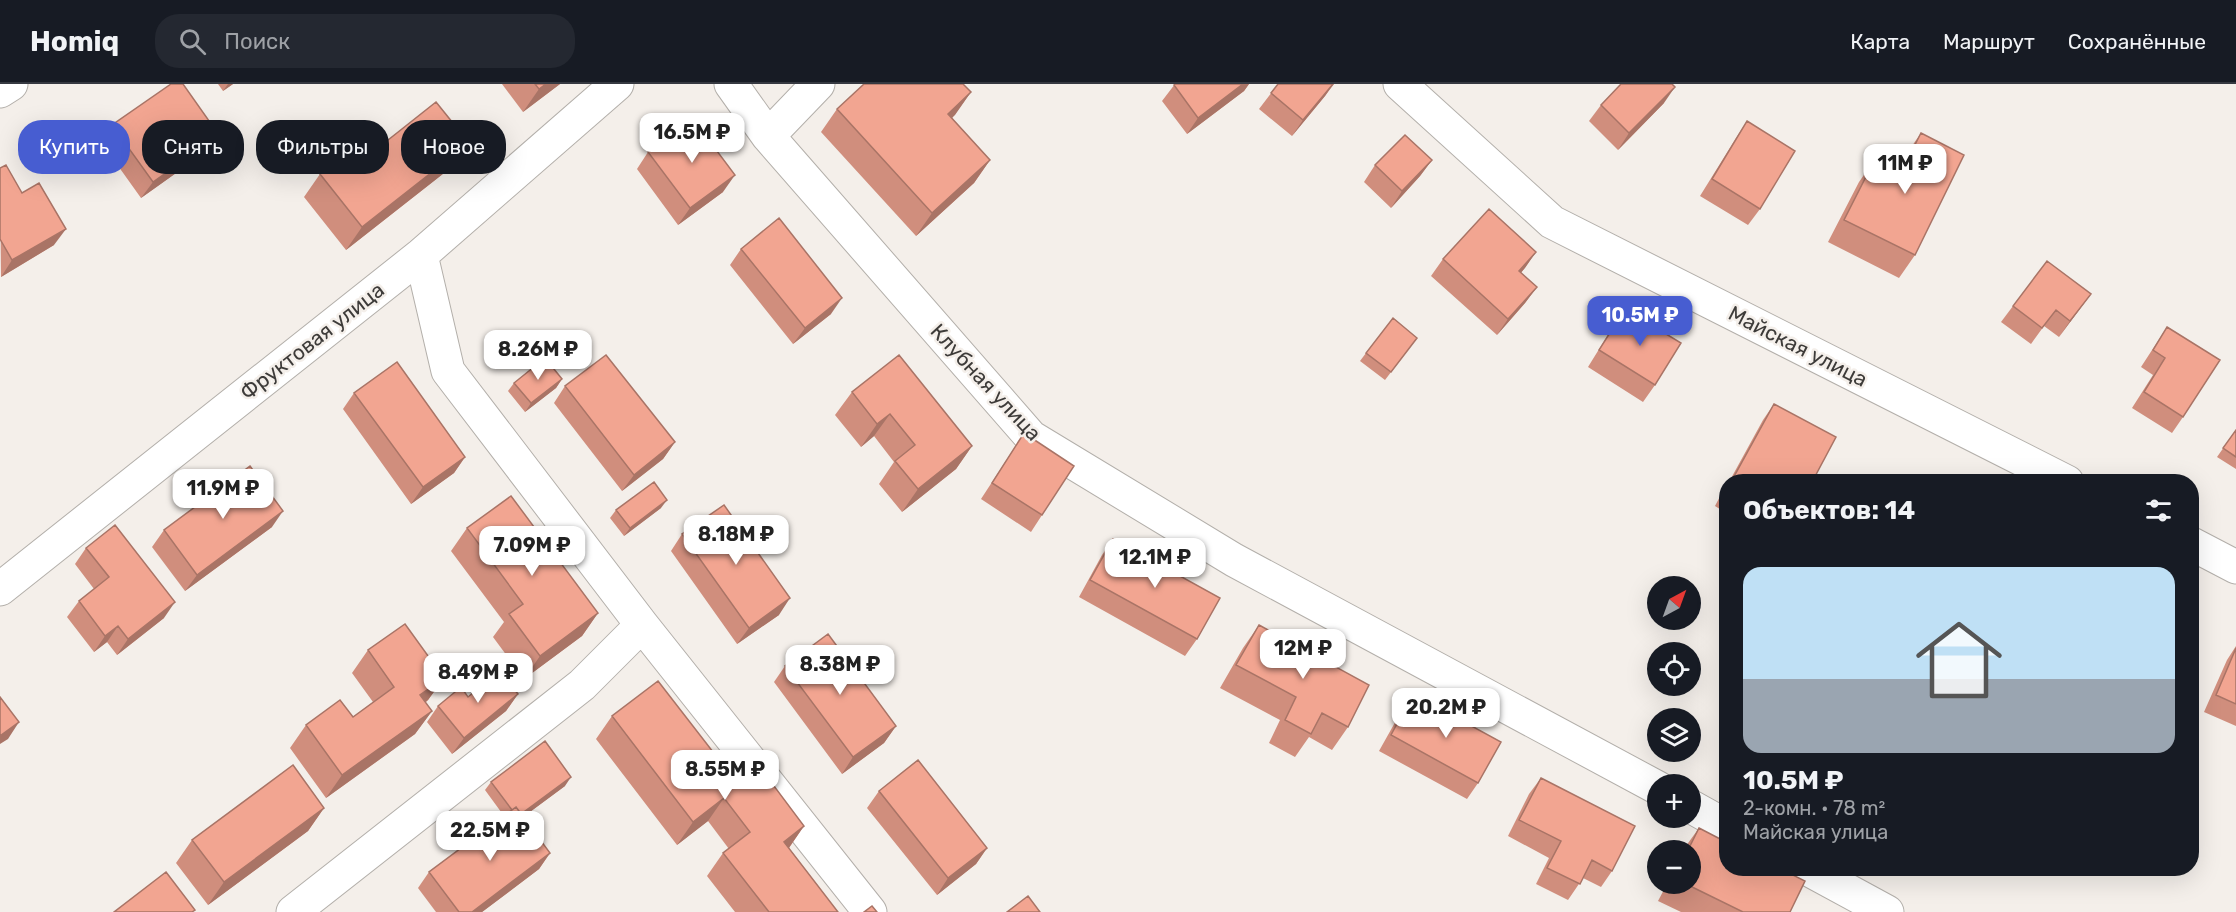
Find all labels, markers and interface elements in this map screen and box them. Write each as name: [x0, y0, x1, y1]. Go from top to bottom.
search box: [155, 14, 575, 68]
text: Homiq: [30, 25, 119, 58]
icon: search: [176, 25, 209, 58]
text: Поиск: [224, 28, 290, 55]
text: Карта: [1850, 29, 1910, 54]
text: Маршрут: [1943, 29, 2035, 54]
text: Сохранённые: [2068, 29, 2206, 54]
pin: 16.5M ₽: [637, 113, 747, 164]
chip: Купить: [18, 120, 130, 174]
chip: Снять: [142, 120, 244, 174]
chip: Фильтры: [256, 120, 389, 174]
chip: Новое: [401, 120, 506, 174]
text: 16.5M ₽: [654, 120, 730, 144]
pin: 11M ₽: [1863, 144, 1947, 195]
text: 11M ₽: [1877, 151, 1933, 175]
street label: Фруктовая улица: [235, 277, 389, 405]
pin: 10.5M ₽: [1585, 296, 1695, 347]
street label: Майская улица: [1724, 300, 1872, 392]
text: 10.5M ₽: [1601, 303, 1679, 327]
street label: Клубная улица: [925, 318, 1047, 446]
pin: 8.26M ₽: [483, 330, 593, 381]
text: 8.26M ₽: [498, 337, 578, 361]
pin: 11.9M ₽: [168, 469, 278, 520]
text: 11.9M ₽: [187, 476, 259, 500]
icon: filters: [2142, 494, 2175, 527]
text: Объектов: 14: [1743, 495, 1915, 526]
pin: 8.18M ₽: [681, 515, 791, 566]
text: 8.18M ₽: [698, 522, 774, 546]
pin: 7.09M ₽: [477, 526, 587, 577]
text: 7.09M ₽: [493, 533, 571, 557]
pin: 12.1M ₽: [1100, 538, 1210, 589]
text: 12.1M ₽: [1119, 545, 1191, 569]
north arrow: [1647, 576, 1701, 630]
map controls: [1647, 576, 1701, 894]
icon: home: [1905, 606, 2013, 714]
pin: 12M ₽: [1261, 629, 1345, 680]
text: 12M ₽: [1274, 636, 1332, 660]
button: locate: [1647, 642, 1701, 696]
pin: 8.38M ₽: [785, 645, 895, 696]
text: 8.38M ₽: [799, 652, 881, 676]
pin: 8.49M ₽: [423, 653, 533, 704]
text: 8.49M ₽: [438, 660, 518, 684]
pin: 20.2M ₽: [1391, 688, 1501, 739]
text: 20.2M ₽: [1406, 695, 1486, 719]
button: layers: [1647, 708, 1701, 762]
pin: 8.55M ₽: [670, 750, 780, 801]
text: 8.55M ₽: [685, 757, 765, 781]
text: 10.5M ₽: [1743, 765, 1843, 796]
button: +: [1647, 774, 1701, 828]
text: 2-комн. · 78 m²: [1743, 796, 1885, 820]
pin: 22.5M ₽: [435, 811, 545, 862]
text: 22.5M ₽: [450, 818, 530, 842]
text: Майская улица: [1743, 820, 1888, 844]
button: −: [1647, 840, 1701, 894]

